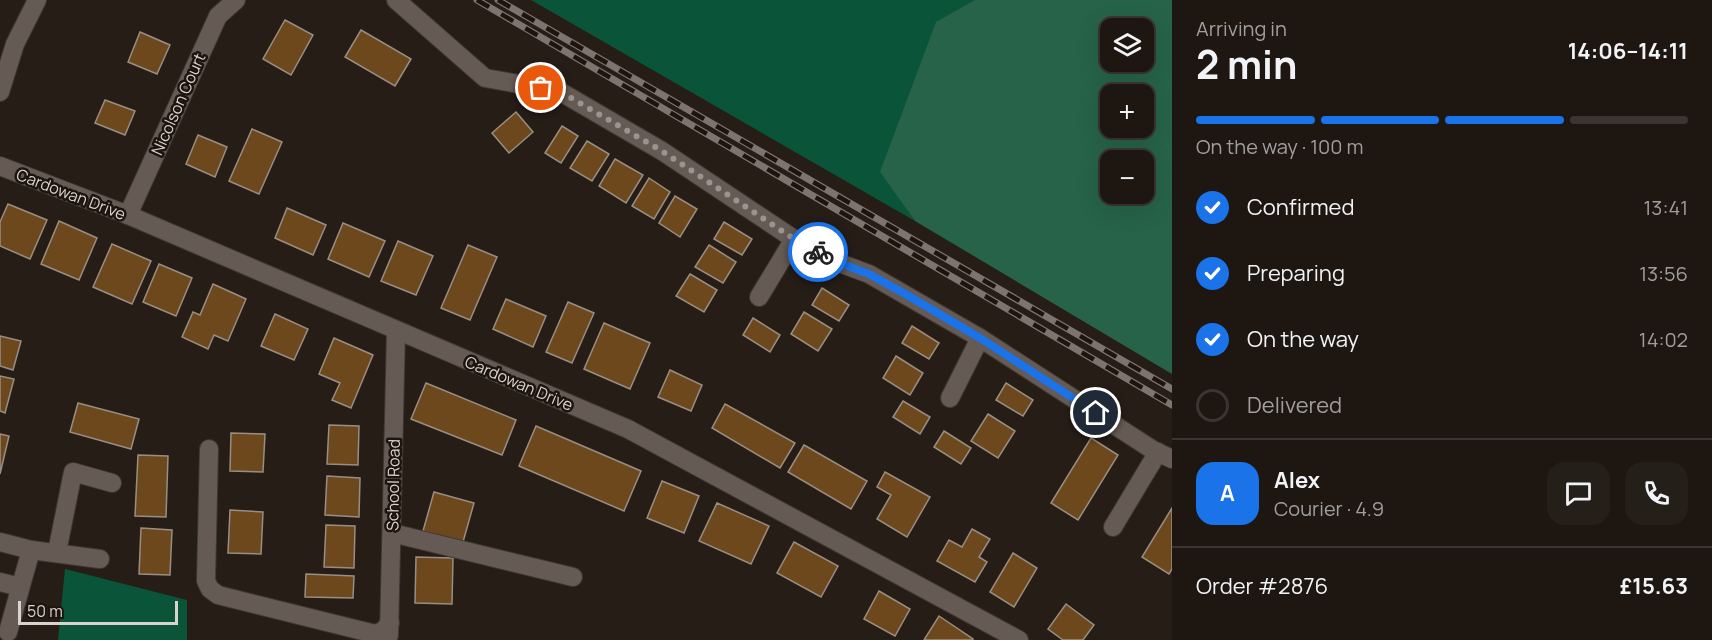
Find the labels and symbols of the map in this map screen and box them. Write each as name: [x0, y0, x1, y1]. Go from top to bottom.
street label: Nicolson Court: [146, 49, 210, 159]
pin: [515, 62, 566, 113]
street label: Cardowan Drive: [13, 163, 129, 225]
courier: [788, 222, 848, 282]
street label: Cardowan Drive: [462, 350, 576, 416]
pin: [1070, 387, 1121, 438]
street label: School Road: [381, 439, 405, 531]
scale bar: [18, 598, 178, 626]

